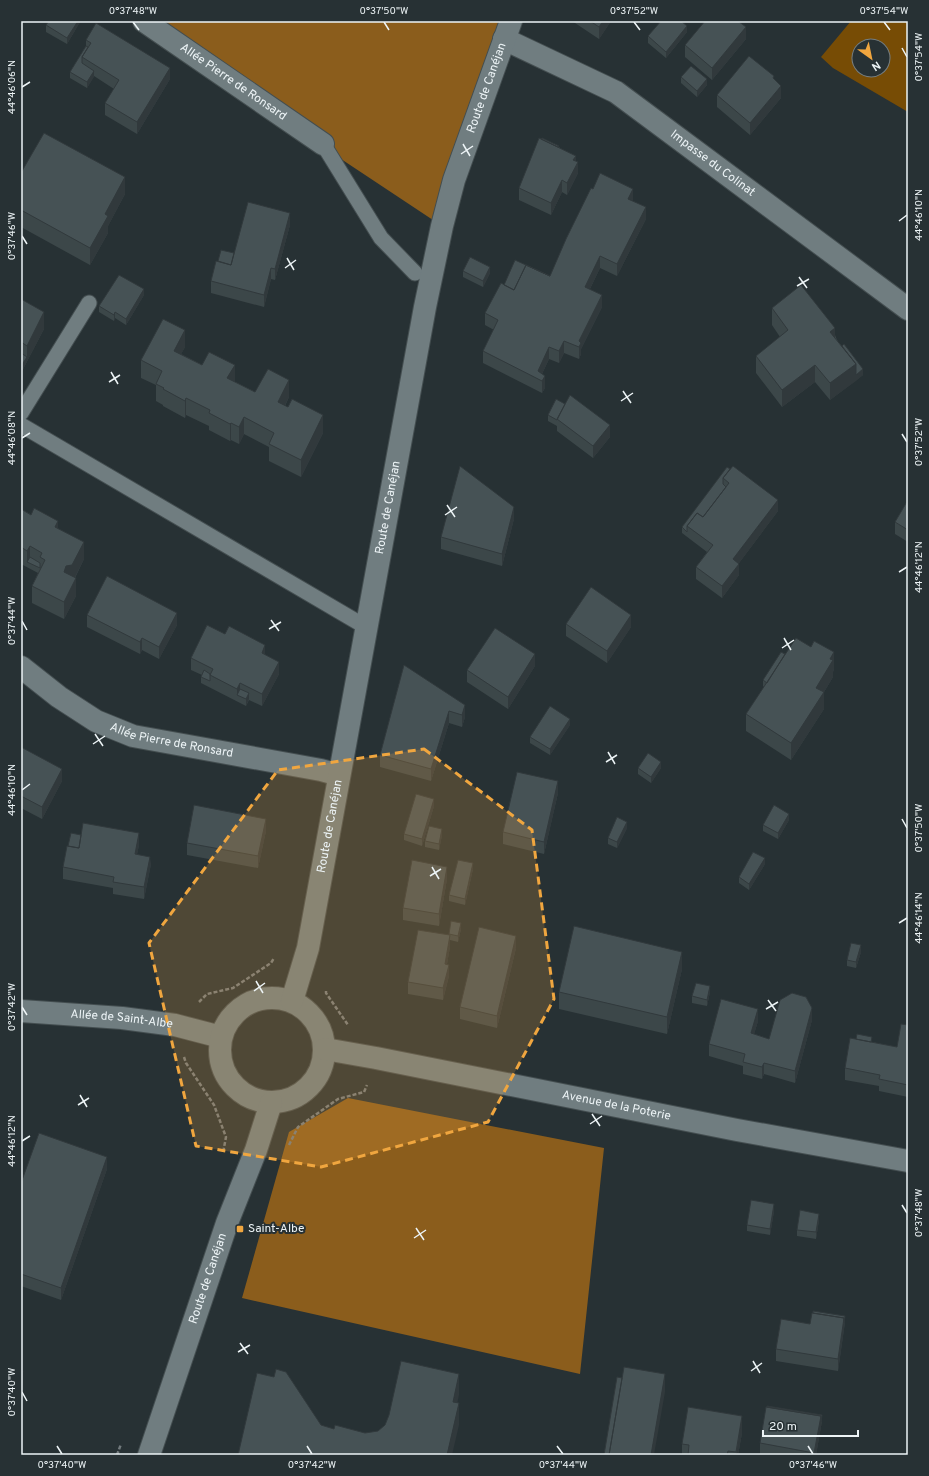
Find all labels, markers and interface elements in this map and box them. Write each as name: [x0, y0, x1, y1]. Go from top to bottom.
text: 0°37'48"W: [109, 5, 157, 18]
text: 0°37'50"W: [360, 5, 408, 18]
text: 0°37'52"W: [610, 5, 658, 18]
text: 0°37'54"W: [860, 5, 908, 18]
text: 0°37'54"W: [913, 33, 926, 81]
north arrow: [851, 38, 891, 78]
street label: Allée Pierre de Ronsard: [177, 40, 289, 124]
street label: Route de Canéjan: [463, 41, 511, 135]
text: N: [869, 58, 883, 74]
text: 44°46'06"N: [6, 60, 19, 114]
street label: Impasse du Colinat: [667, 127, 758, 200]
text: 44°46'10"N: [913, 189, 926, 241]
text: 0°37'46"W: [6, 212, 19, 260]
text: 44°46'08"N: [6, 411, 19, 465]
text: 0°37'52"W: [913, 418, 926, 466]
street label: Route de Canéjan: [372, 460, 405, 556]
text: 44°46'12"N: [913, 541, 926, 593]
text: 0°37'44"W: [6, 597, 19, 645]
street label: Allée Pierre de Ronsard: [107, 719, 234, 762]
text: 44°46'10"N: [6, 764, 19, 816]
street label: Route de Canéjan: [314, 778, 347, 874]
text: 0°37'50"W: [913, 804, 926, 852]
text: 44°46'14"N: [913, 892, 926, 944]
text: 0°37'42"W: [6, 983, 19, 1031]
street label: Allée de Saint-Albe: [70, 1006, 174, 1033]
street label: Avenue de la Poterie: [561, 1087, 672, 1125]
text: 44°46'12"N: [6, 1115, 19, 1167]
text: 0°37'48"W: [913, 1189, 926, 1237]
place label: Saint-Albe: [248, 1221, 304, 1237]
marker: Saint-Albe: [235, 1224, 245, 1234]
street label: Route de Canéjan: [186, 1231, 231, 1326]
text: 0°37'40"W: [6, 1368, 19, 1416]
scale bar: [763, 1412, 858, 1438]
text: 20 m: [769, 1419, 797, 1435]
text: 0°37'40"W: [38, 1459, 86, 1472]
text: 0°37'42"W: [288, 1459, 336, 1472]
text: 0°37'44"W: [539, 1459, 587, 1472]
text: 0°37'46"W: [789, 1459, 837, 1472]

